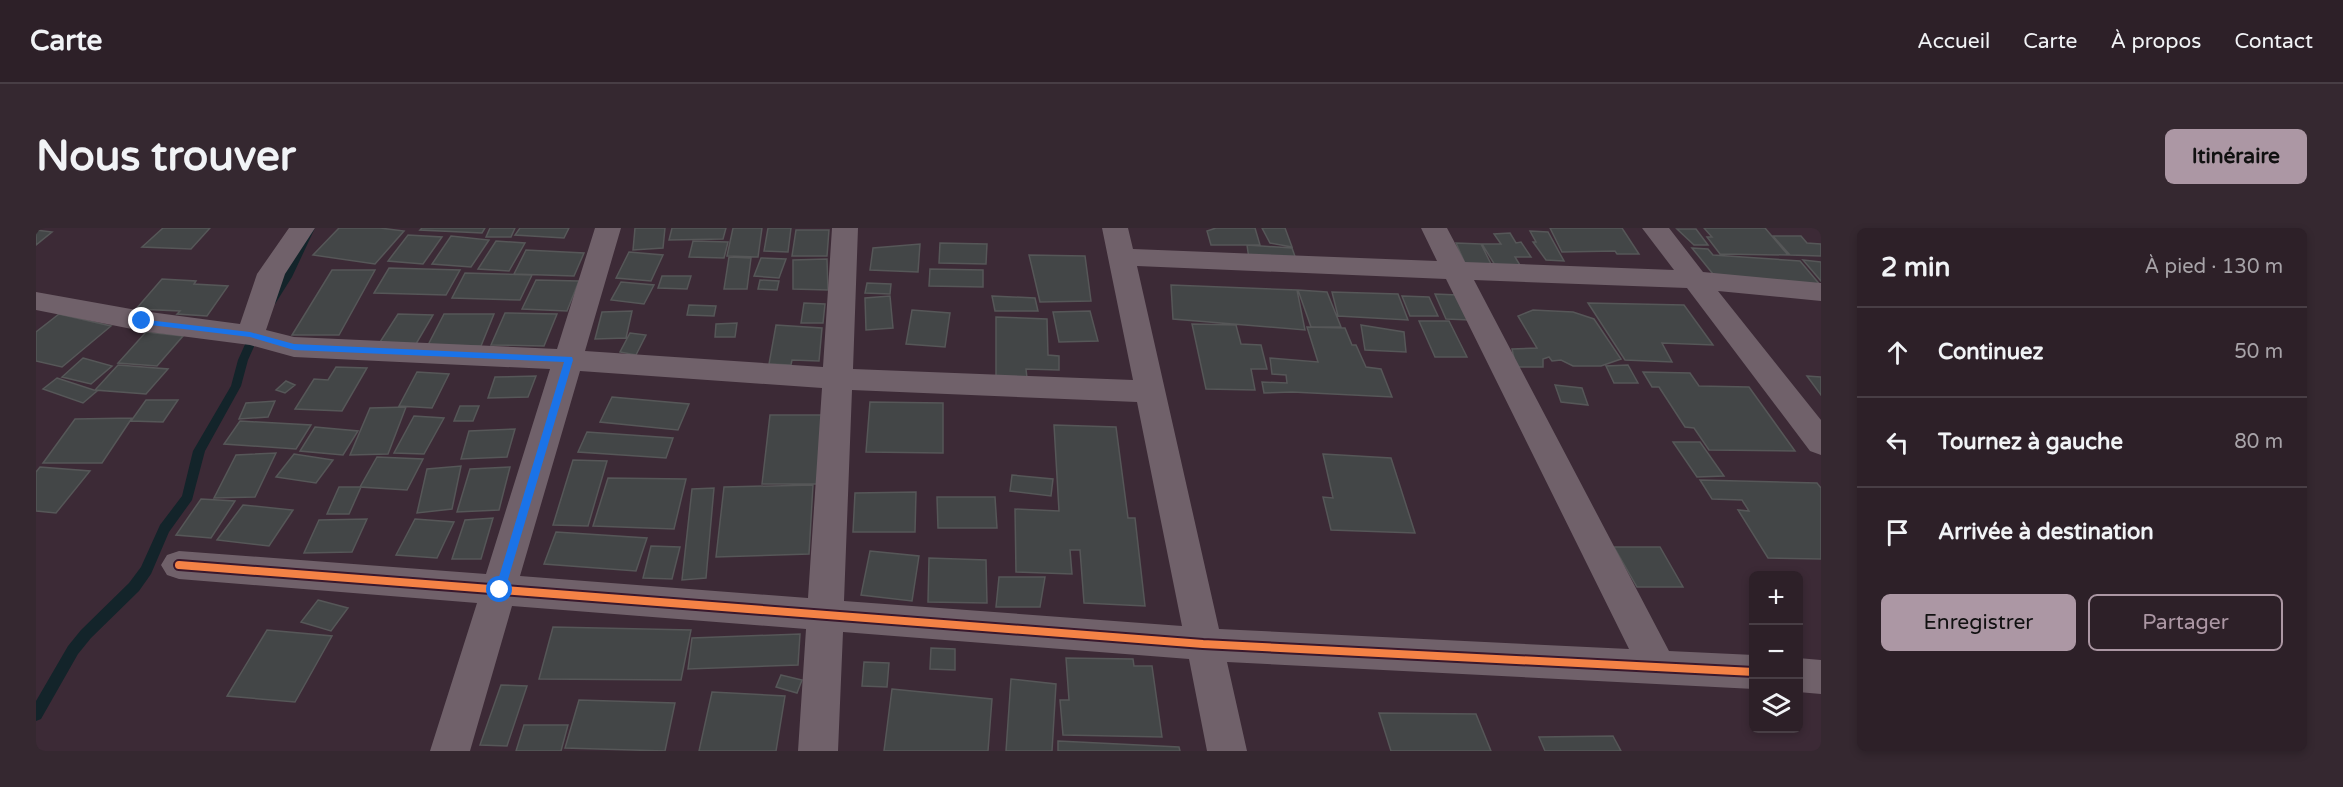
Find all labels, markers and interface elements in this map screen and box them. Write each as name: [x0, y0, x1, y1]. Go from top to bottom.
text: Carte: [30, 24, 102, 58]
text: Accueil: [1917, 29, 1990, 54]
text: Carte: [2023, 29, 2077, 54]
text: À propos: [2110, 29, 2201, 54]
text: Contact: [2234, 29, 2313, 54]
button: Itinéraire: [2165, 129, 2307, 184]
text: Nous trouver: [36, 131, 296, 182]
text: 2 min: [1881, 252, 1950, 283]
text: À pied · 130 m: [2145, 255, 2283, 279]
route end: [128, 307, 154, 333]
icon: ahead: [1881, 336, 1914, 369]
text: Continuez: [1938, 339, 2043, 365]
text: 50 m: [2234, 340, 2283, 364]
icon: left: [1881, 426, 1914, 459]
text: Tournez à gauche: [1938, 429, 2123, 455]
text: 80 m: [2234, 430, 2283, 454]
icon: arrive: [1881, 516, 1914, 549]
text: Arrivée à destination: [1938, 519, 2154, 545]
map controls: [1749, 571, 1803, 733]
button: +: [1749, 571, 1803, 625]
route start: [486, 576, 512, 602]
button: Enregistrer: [1881, 594, 2076, 651]
button: Partager: [2088, 594, 2283, 651]
button: −: [1749, 625, 1803, 679]
button: layers: [1749, 679, 1803, 733]

